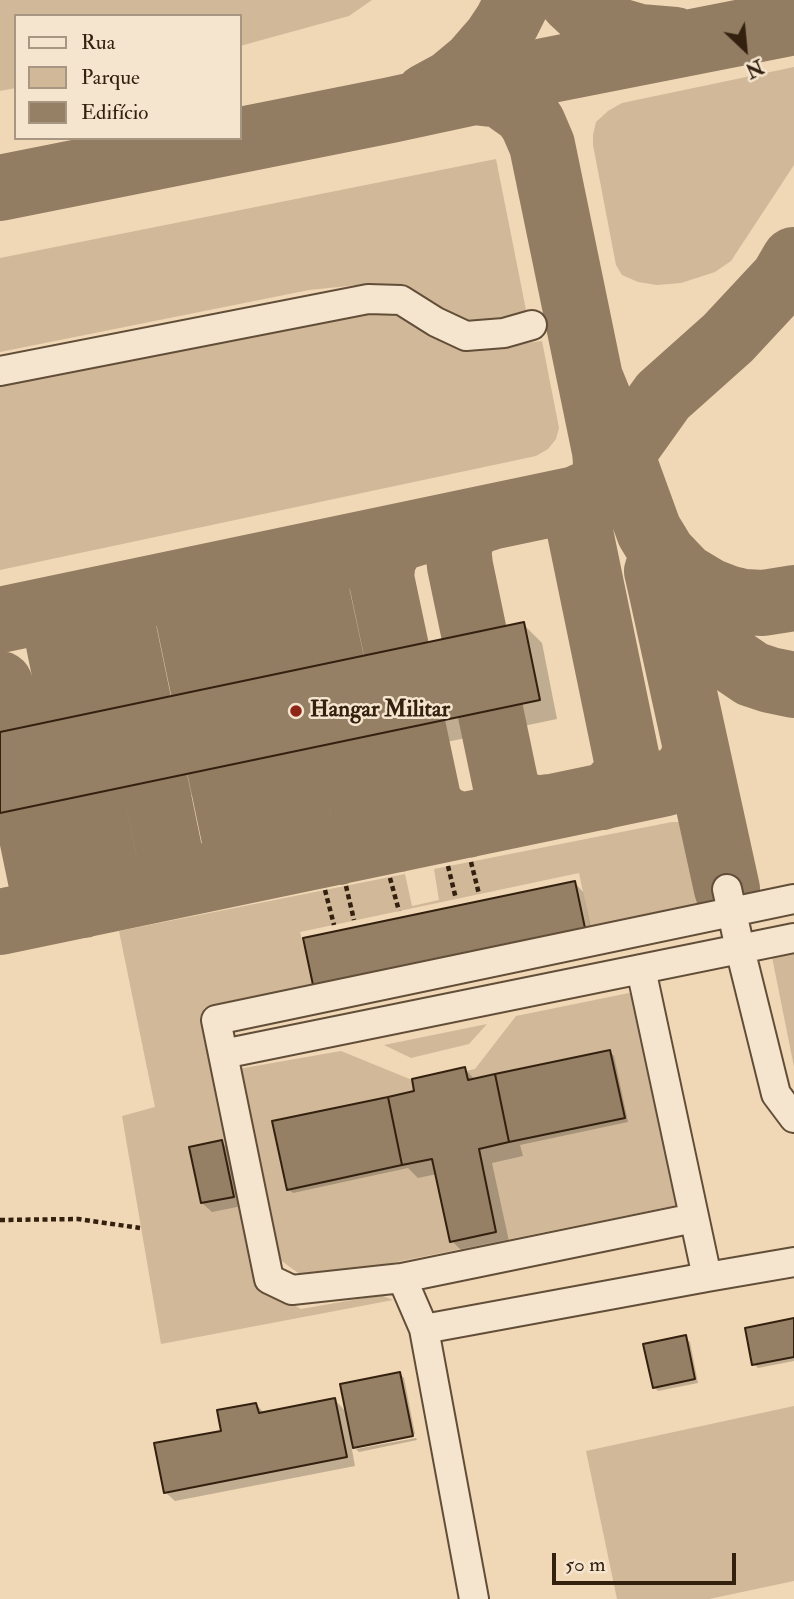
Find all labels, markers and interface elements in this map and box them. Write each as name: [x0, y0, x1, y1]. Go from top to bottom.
legend: [14, 14, 242, 140]
north arrow: [710, 14, 780, 84]
text: Rua: [81, 29, 115, 56]
text: N: [741, 53, 767, 82]
text: Parque: [81, 64, 140, 91]
text: Edifício: [81, 99, 148, 126]
place label: Hangar Militar: [310, 697, 450, 725]
marker: Hangar Militar: [288, 703, 304, 719]
scale bar: [556, 1540, 740, 1584]
text: 50 m: [565, 1551, 606, 1578]

